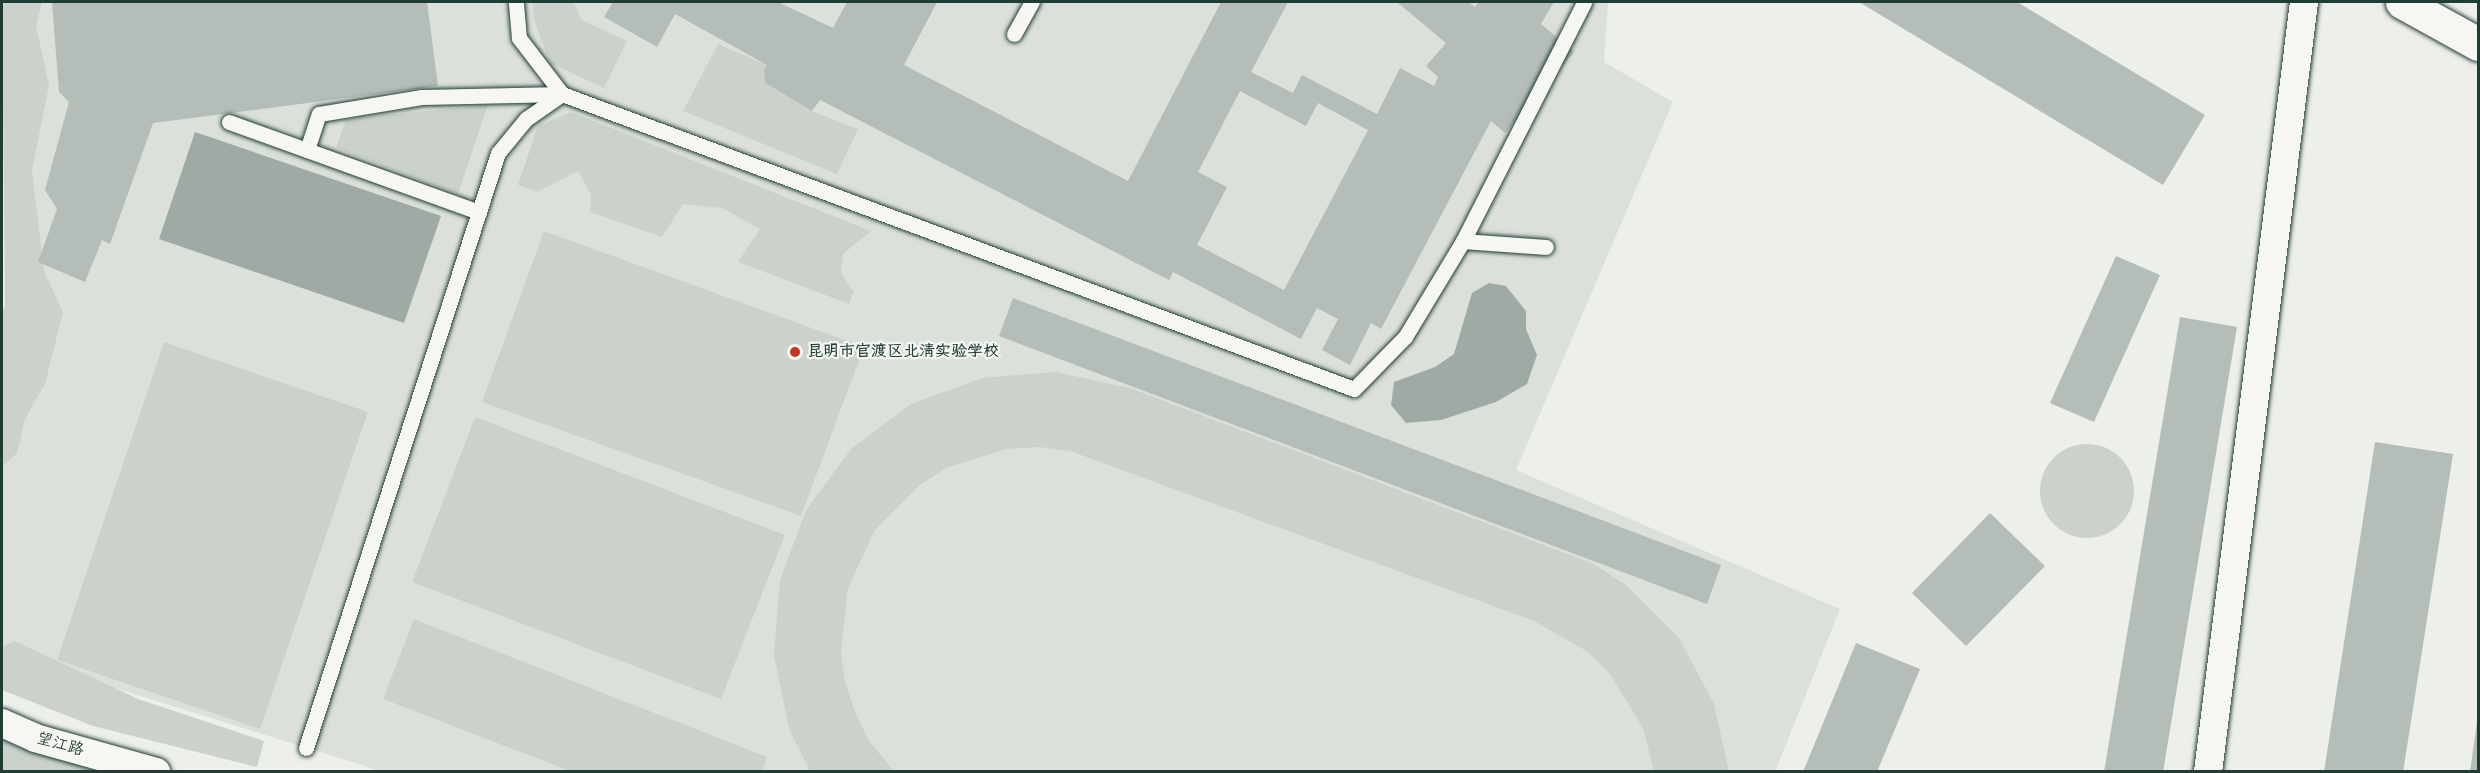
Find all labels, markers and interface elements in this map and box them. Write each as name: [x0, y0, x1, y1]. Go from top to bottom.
place label: 昆明市官渡区北清实验学校: [807, 342, 999, 362]
marker: 昆明市官渡区北清实验学校: [788, 345, 802, 359]
street label: 望江路: [34, 729, 86, 761]

